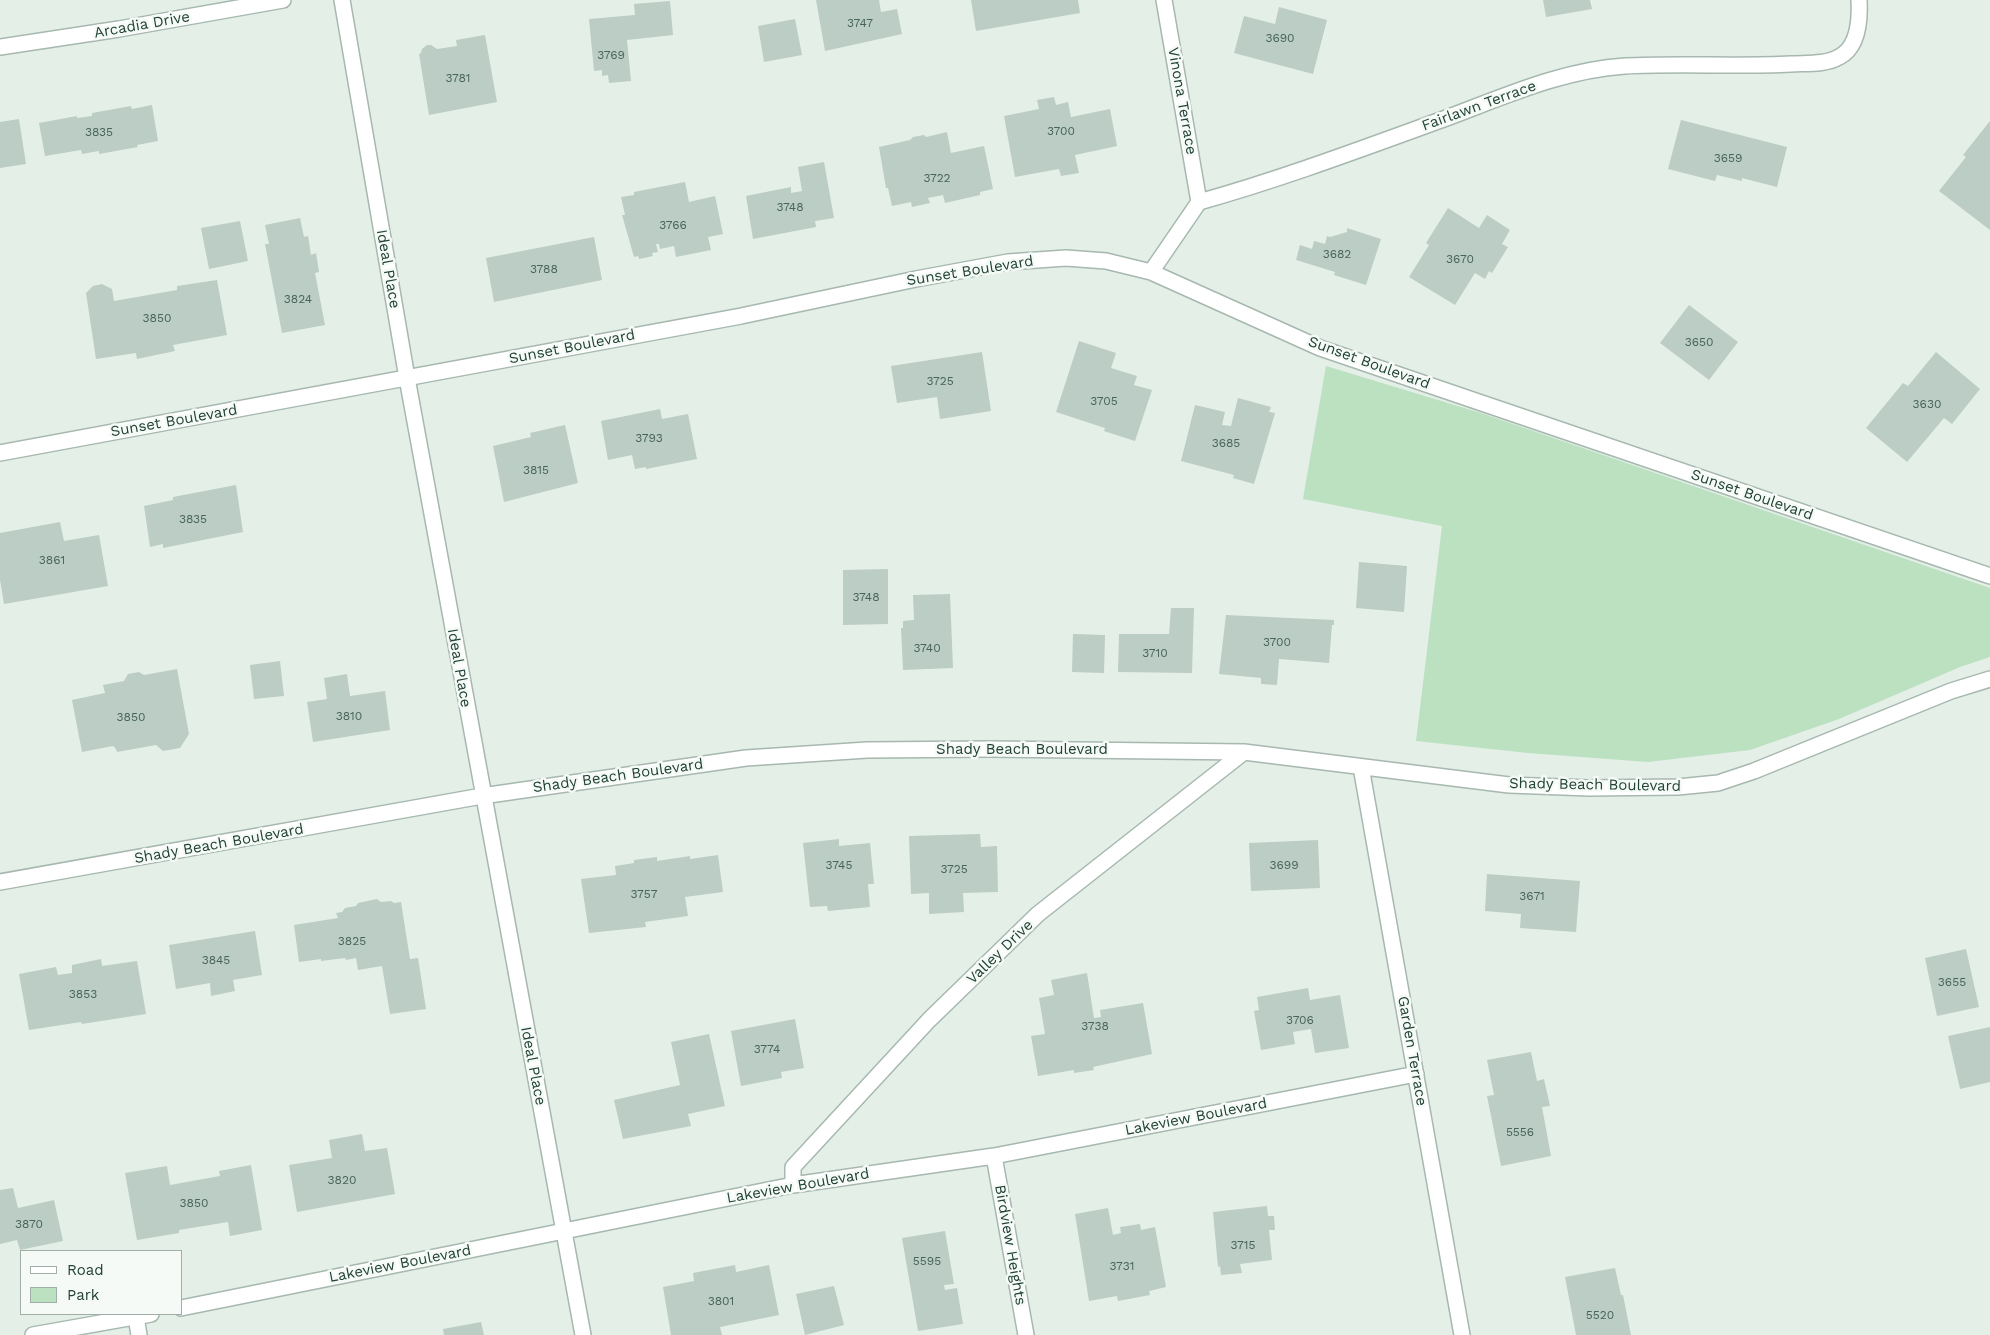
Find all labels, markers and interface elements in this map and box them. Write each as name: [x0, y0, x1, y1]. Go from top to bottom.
street label: Arcadia Drive: [93, 8, 191, 42]
house number: 3747: [847, 16, 873, 30]
house number: 3690: [1265, 31, 1295, 45]
street label: Vinona Terrace: [1164, 46, 1200, 156]
house number: 3769: [597, 48, 625, 62]
house number: 3781: [445, 71, 471, 85]
street label: Fairlawn Terrace: [1419, 77, 1539, 135]
house number: 3700: [1047, 124, 1075, 138]
house number: 3835: [85, 125, 113, 139]
house number: 3659: [1714, 151, 1742, 165]
house number: 3722: [923, 171, 951, 185]
house number: 3748: [776, 200, 804, 214]
house number: 3766: [659, 218, 687, 232]
street label: Ideal Place: [372, 228, 404, 310]
house number: 3682: [1323, 247, 1351, 261]
street label: Sunset Boulevard: [905, 252, 1035, 290]
house number: 3670: [1446, 252, 1474, 266]
house number: 3788: [530, 262, 558, 276]
house number: 3824: [284, 292, 312, 306]
house number: 3850: [143, 311, 171, 325]
street label: Sunset Boulevard: [507, 326, 637, 368]
street label: Sunset Boulevard: [1306, 333, 1432, 393]
house number: 3650: [1685, 335, 1713, 349]
house number: 3725: [926, 374, 954, 388]
house number: 3705: [1090, 394, 1118, 408]
house number: 3630: [1913, 397, 1941, 411]
street label: Sunset Boulevard: [109, 401, 239, 441]
house number: 3793: [635, 431, 663, 445]
house number: 3685: [1212, 436, 1240, 450]
house number: 3815: [523, 463, 549, 477]
street label: Sunset Boulevard: [1688, 466, 1816, 524]
house number: 3835: [179, 512, 207, 526]
house number: 3861: [39, 553, 65, 567]
house number: 3748: [852, 590, 880, 604]
street label: Ideal Place: [443, 627, 475, 709]
house number: 3700: [1263, 635, 1291, 649]
house number: 3740: [913, 641, 941, 655]
house number: 3710: [1142, 646, 1168, 660]
house number: 3810: [336, 709, 362, 723]
house number: 3850: [117, 710, 145, 724]
street label: Shady Beach Boulevard: [936, 741, 1108, 759]
street label: Shady Beach Boulevard: [532, 755, 704, 797]
street label: Shady Beach Boulevard: [1509, 775, 1681, 795]
street label: Shady Beach Boulevard: [133, 820, 305, 868]
house number: 3745: [826, 858, 852, 872]
house number: 3699: [1269, 858, 1299, 872]
house number: 3725: [940, 862, 968, 876]
house number: 3757: [631, 887, 657, 901]
house number: 3671: [1519, 889, 1545, 903]
street label: Valley Drive: [963, 916, 1037, 988]
house number: 3825: [338, 934, 366, 948]
house number: 3845: [202, 953, 230, 967]
house number: 3655: [1938, 975, 1966, 989]
house number: 3853: [69, 987, 97, 1001]
street label: Garden Terrace: [1393, 995, 1431, 1107]
house number: 3706: [1286, 1013, 1314, 1027]
house number: 3738: [1081, 1019, 1109, 1033]
street label: Ideal Place: [517, 1025, 549, 1107]
house number: 3774: [754, 1042, 780, 1056]
street label: Lakeview Boulevard: [1123, 1094, 1269, 1140]
house number: 5556: [1506, 1125, 1534, 1139]
street label: Lakeview Boulevard: [725, 1165, 871, 1207]
house number: 3820: [328, 1173, 356, 1187]
street label: Birdview Heights: [991, 1183, 1029, 1307]
house number: 3850: [180, 1196, 208, 1210]
house number: 3870: [15, 1217, 43, 1231]
house number: 3715: [1231, 1238, 1255, 1252]
street label: Lakeview Boulevard: [327, 1241, 473, 1287]
legend: [20, 1250, 182, 1315]
house number: 5595: [913, 1254, 941, 1268]
house number: 3731: [1110, 1259, 1134, 1273]
text: Road: [67, 1261, 104, 1279]
text: Park: [67, 1286, 99, 1304]
house number: 3801: [708, 1294, 734, 1308]
house number: 5520: [1586, 1308, 1614, 1322]

